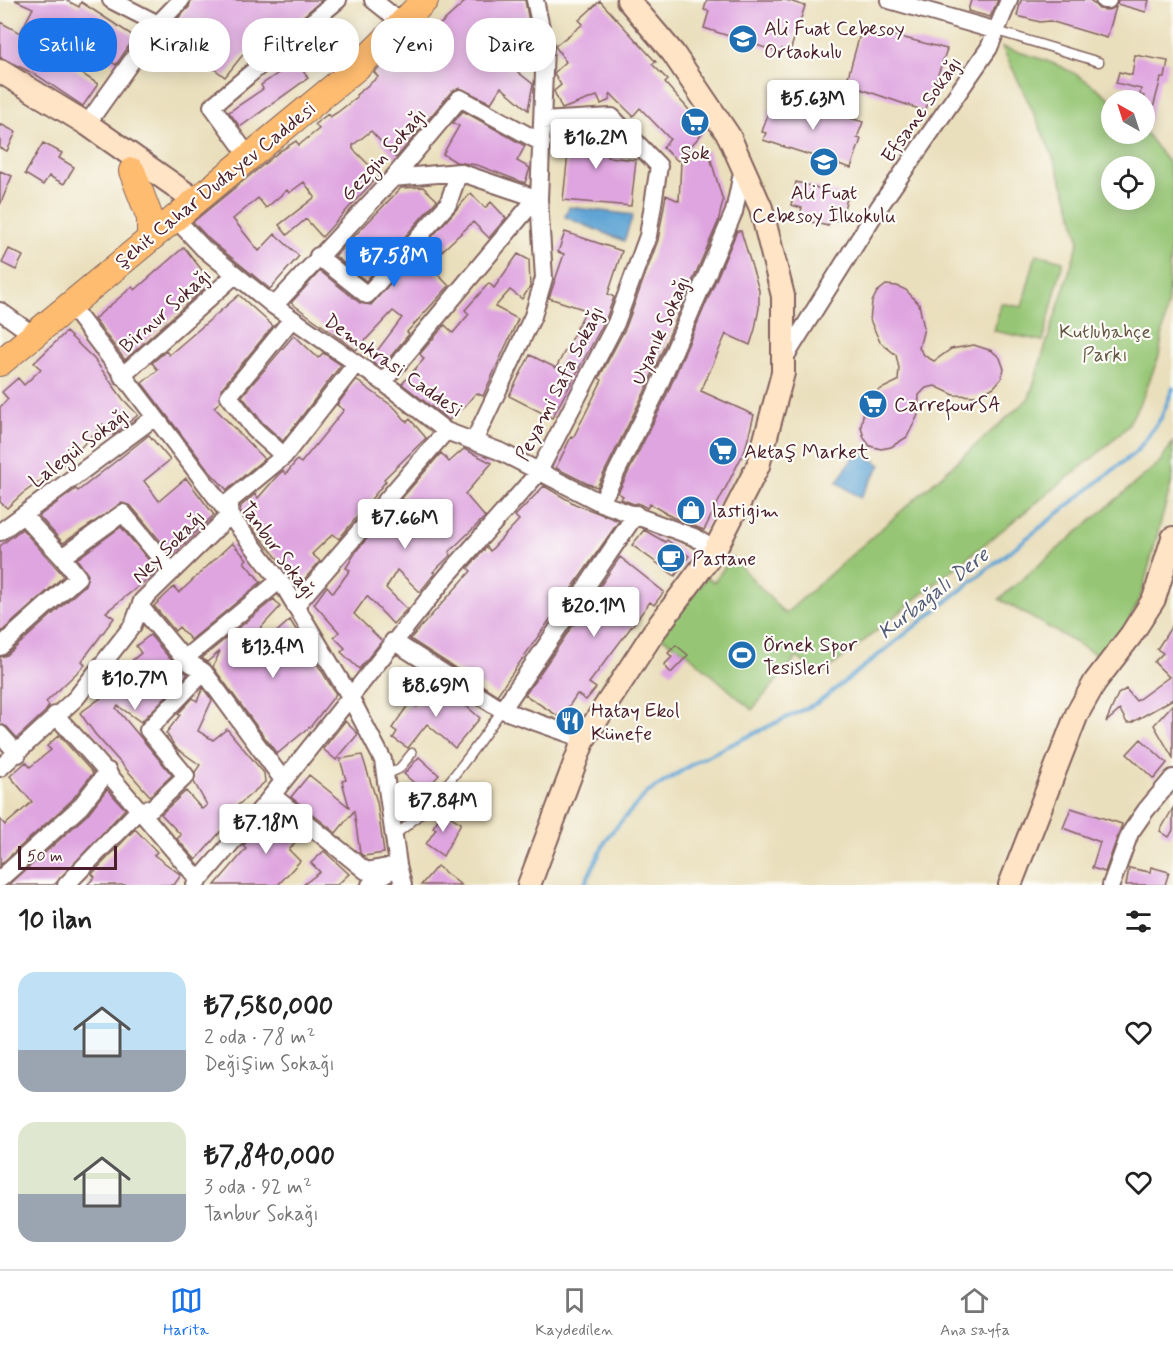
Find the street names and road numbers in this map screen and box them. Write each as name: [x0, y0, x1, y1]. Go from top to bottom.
street label: Efsane Sokağı: [876, 51, 969, 168]
street label: Şehit Cahar Dudayev Caddesi: [110, 95, 322, 275]
street label: Gezgin Sokağı: [335, 102, 434, 208]
street label: Birnur Sokağı: [114, 263, 218, 360]
street label: Uyanık Sokağı: [625, 272, 697, 390]
street label: Peyami Safa Sokağı: [510, 301, 611, 466]
street label: Demokrasi Caddesi: [318, 308, 468, 424]
street label: Lalegül Sokağı: [24, 401, 136, 496]
street label: Tanbur Sokağı: [233, 497, 322, 605]
street label: Ney Sokağı: [126, 504, 212, 590]

